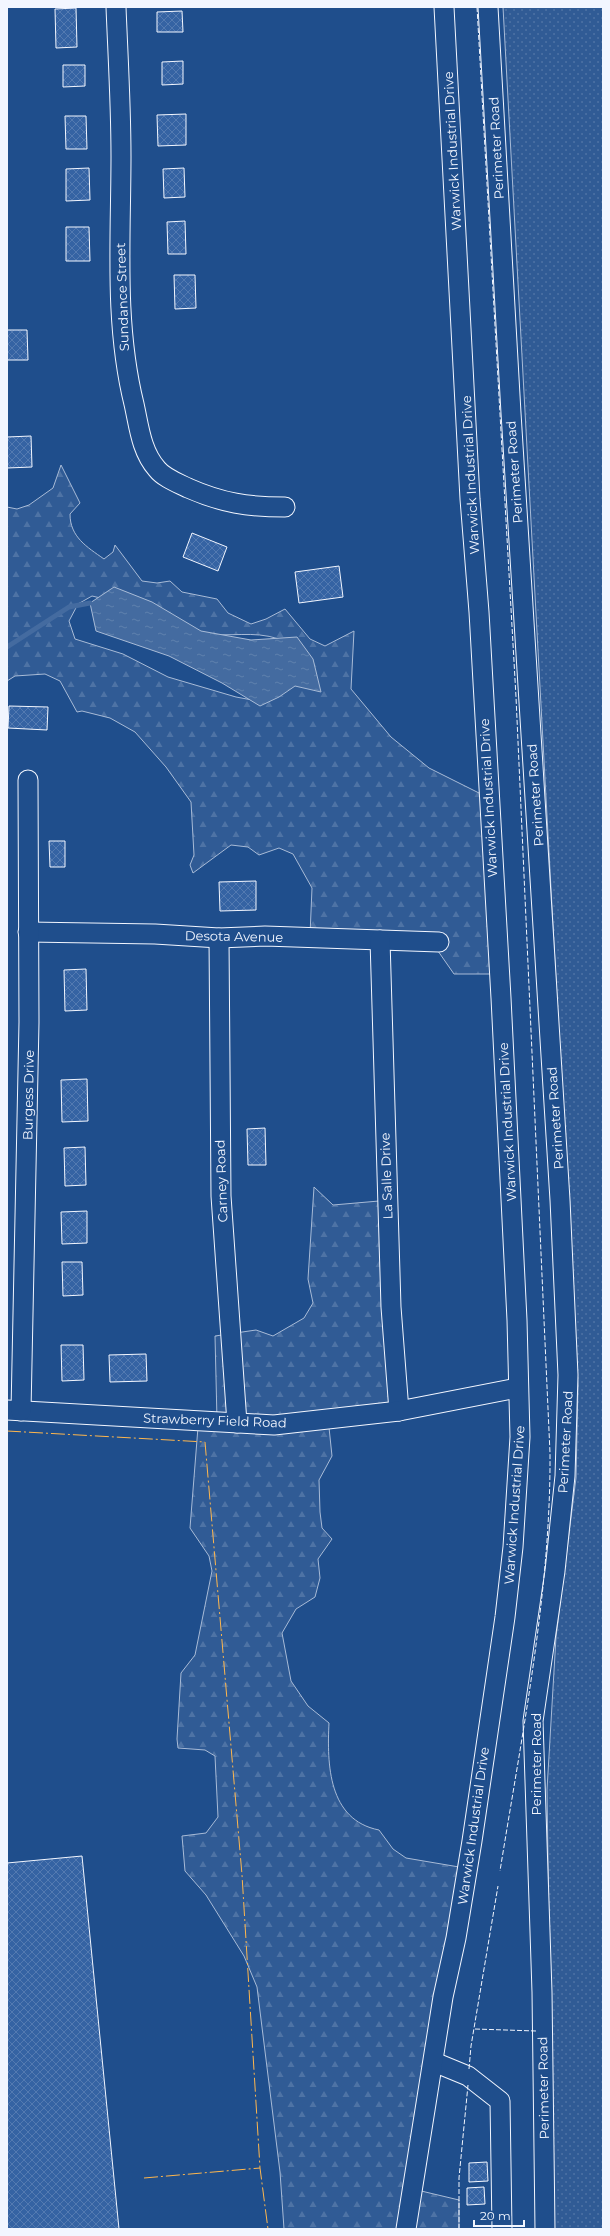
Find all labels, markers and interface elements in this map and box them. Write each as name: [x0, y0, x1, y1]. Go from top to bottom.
street label: Warwick Industrial Drive: [440, 71, 464, 231]
street label: Perimeter Road: [485, 96, 507, 200]
street label: Sundance Street: [112, 242, 132, 352]
street label: Warwick Industrial Drive: [458, 395, 482, 555]
street label: Perimeter Road: [502, 420, 526, 524]
street label: Warwick Industrial Drive: [476, 718, 500, 878]
street label: Perimeter Road: [523, 743, 547, 847]
street label: Desota Avenue: [185, 927, 283, 945]
street label: Warwick Industrial Drive: [495, 1042, 519, 1202]
street label: Burgess Drive: [19, 1049, 37, 1140]
street label: Perimeter Road: [543, 1066, 567, 1170]
street label: La Salle Drive: [376, 1132, 396, 1220]
street label: Carney Road: [212, 1139, 230, 1223]
street label: Perimeter Road: [554, 1390, 576, 1494]
street label: Strawberry Field Road: [143, 1409, 287, 1431]
street label: Warwick Industrial Drive: [500, 1425, 528, 1585]
street label: Perimeter Road: [528, 1713, 544, 1815]
street label: Warwick Industrial Drive: [454, 1746, 492, 1906]
street label: Perimeter Road: [534, 2036, 552, 2140]
scale bar: [474, 2202, 524, 2228]
text: 20 m: [480, 2208, 511, 2223]

